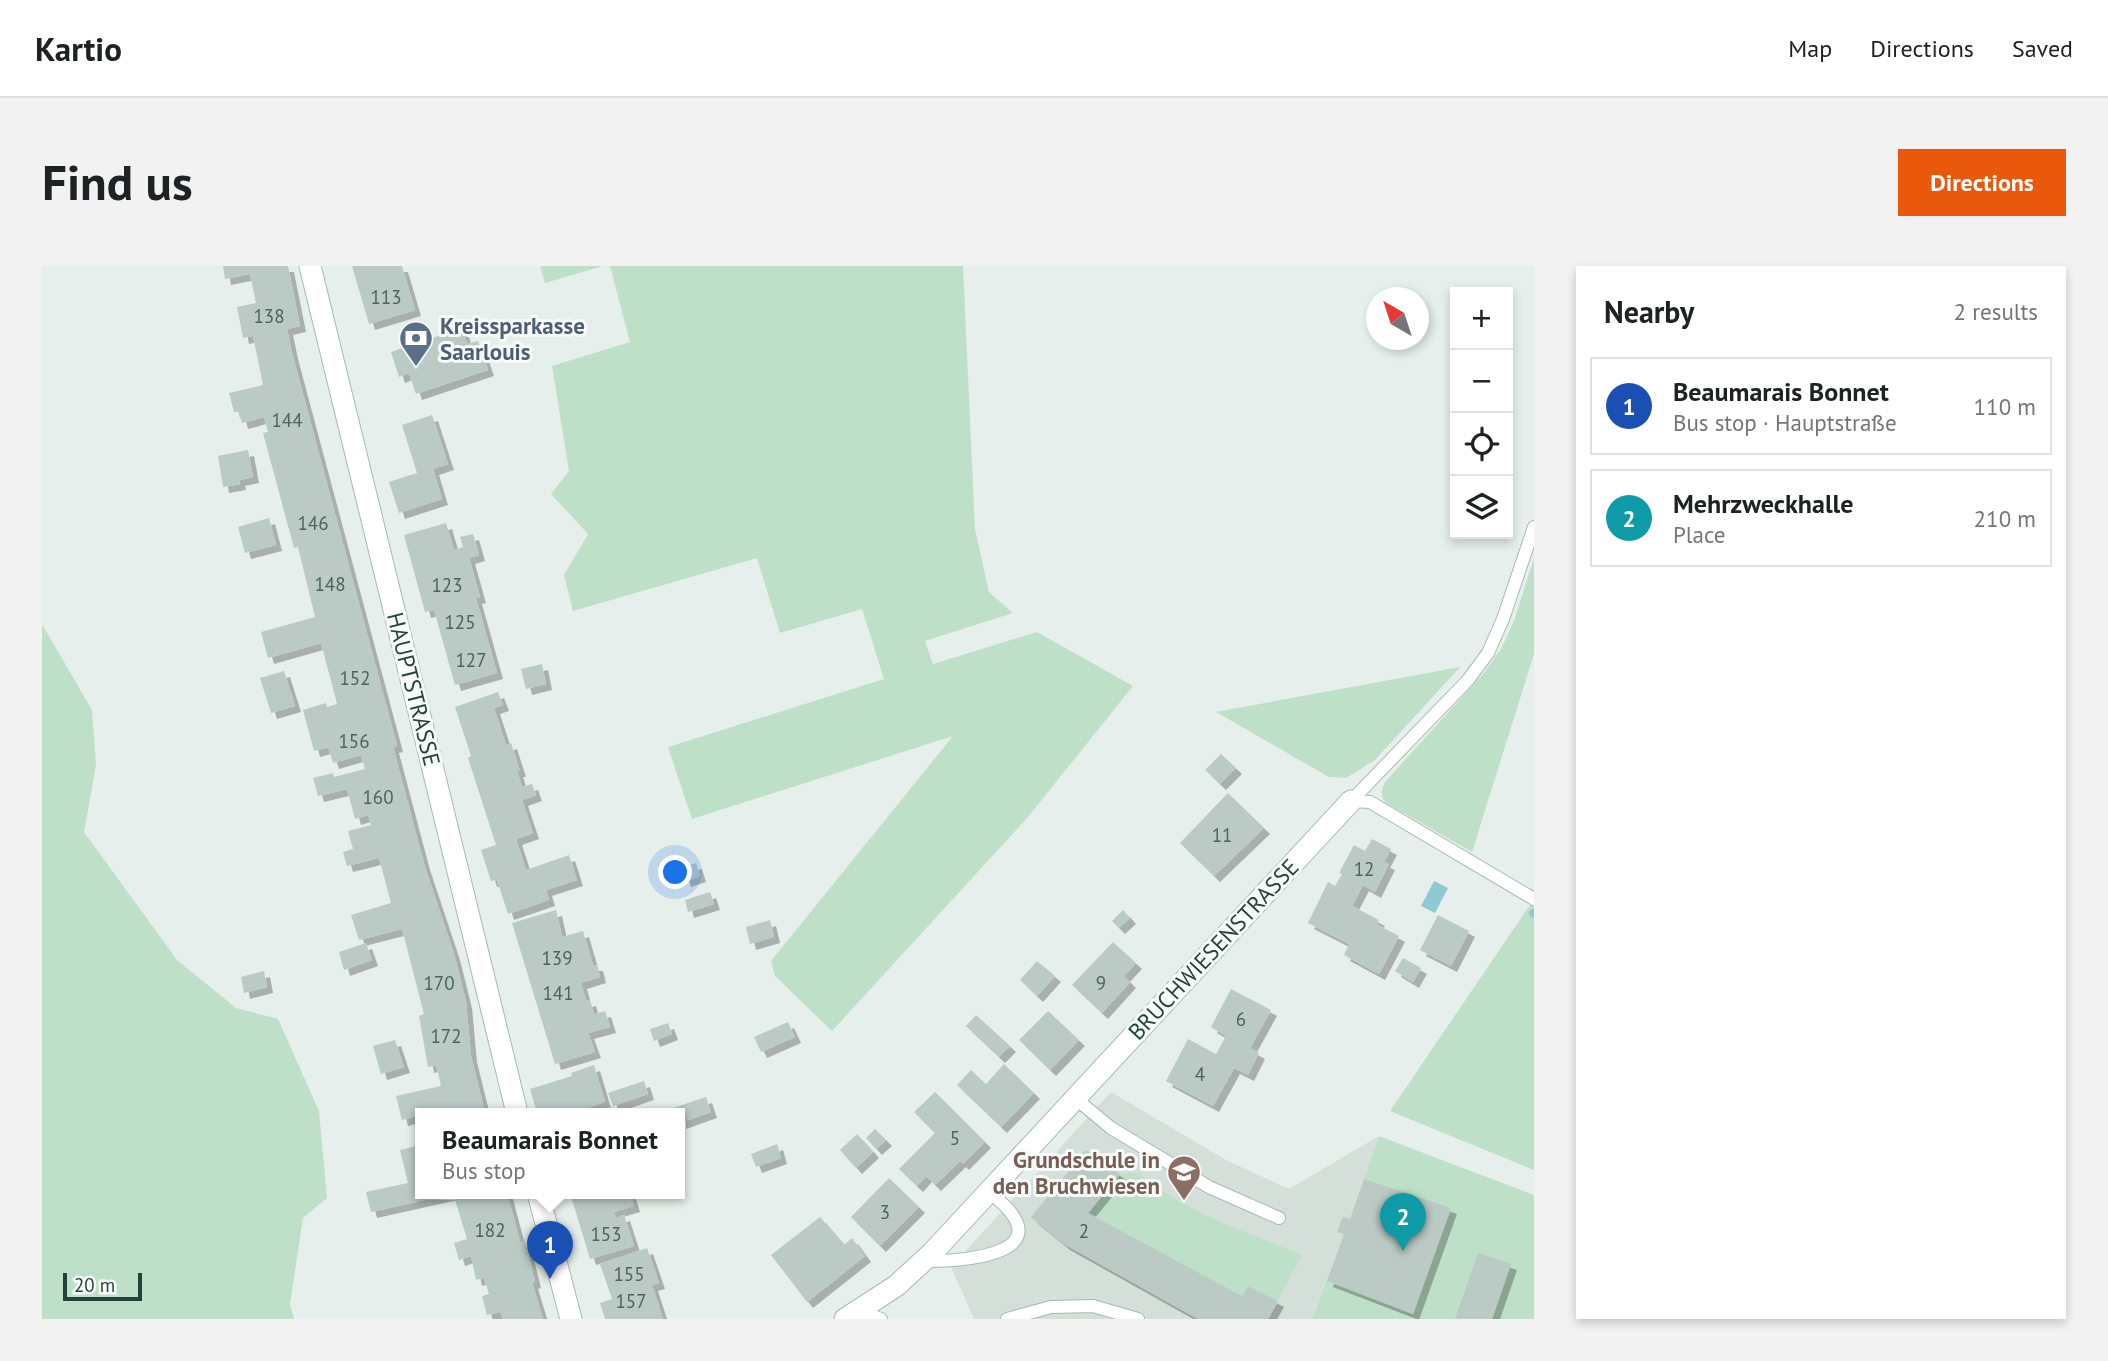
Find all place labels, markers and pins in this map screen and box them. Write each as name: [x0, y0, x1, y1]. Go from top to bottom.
place label: Kreissparkasse Saarlouis: [440, 311, 585, 366]
bank icon: Kreissparkasse Saarlouis: [397, 319, 435, 368]
place label: Grundschule in den Bruchwiesen: [993, 1145, 1160, 1200]
school or university icon: Grundschule in den Bruchwiesen: [1165, 1153, 1203, 1202]
pin: 2: [1380, 1193, 1426, 1251]
pin: 1: [527, 1221, 573, 1279]

